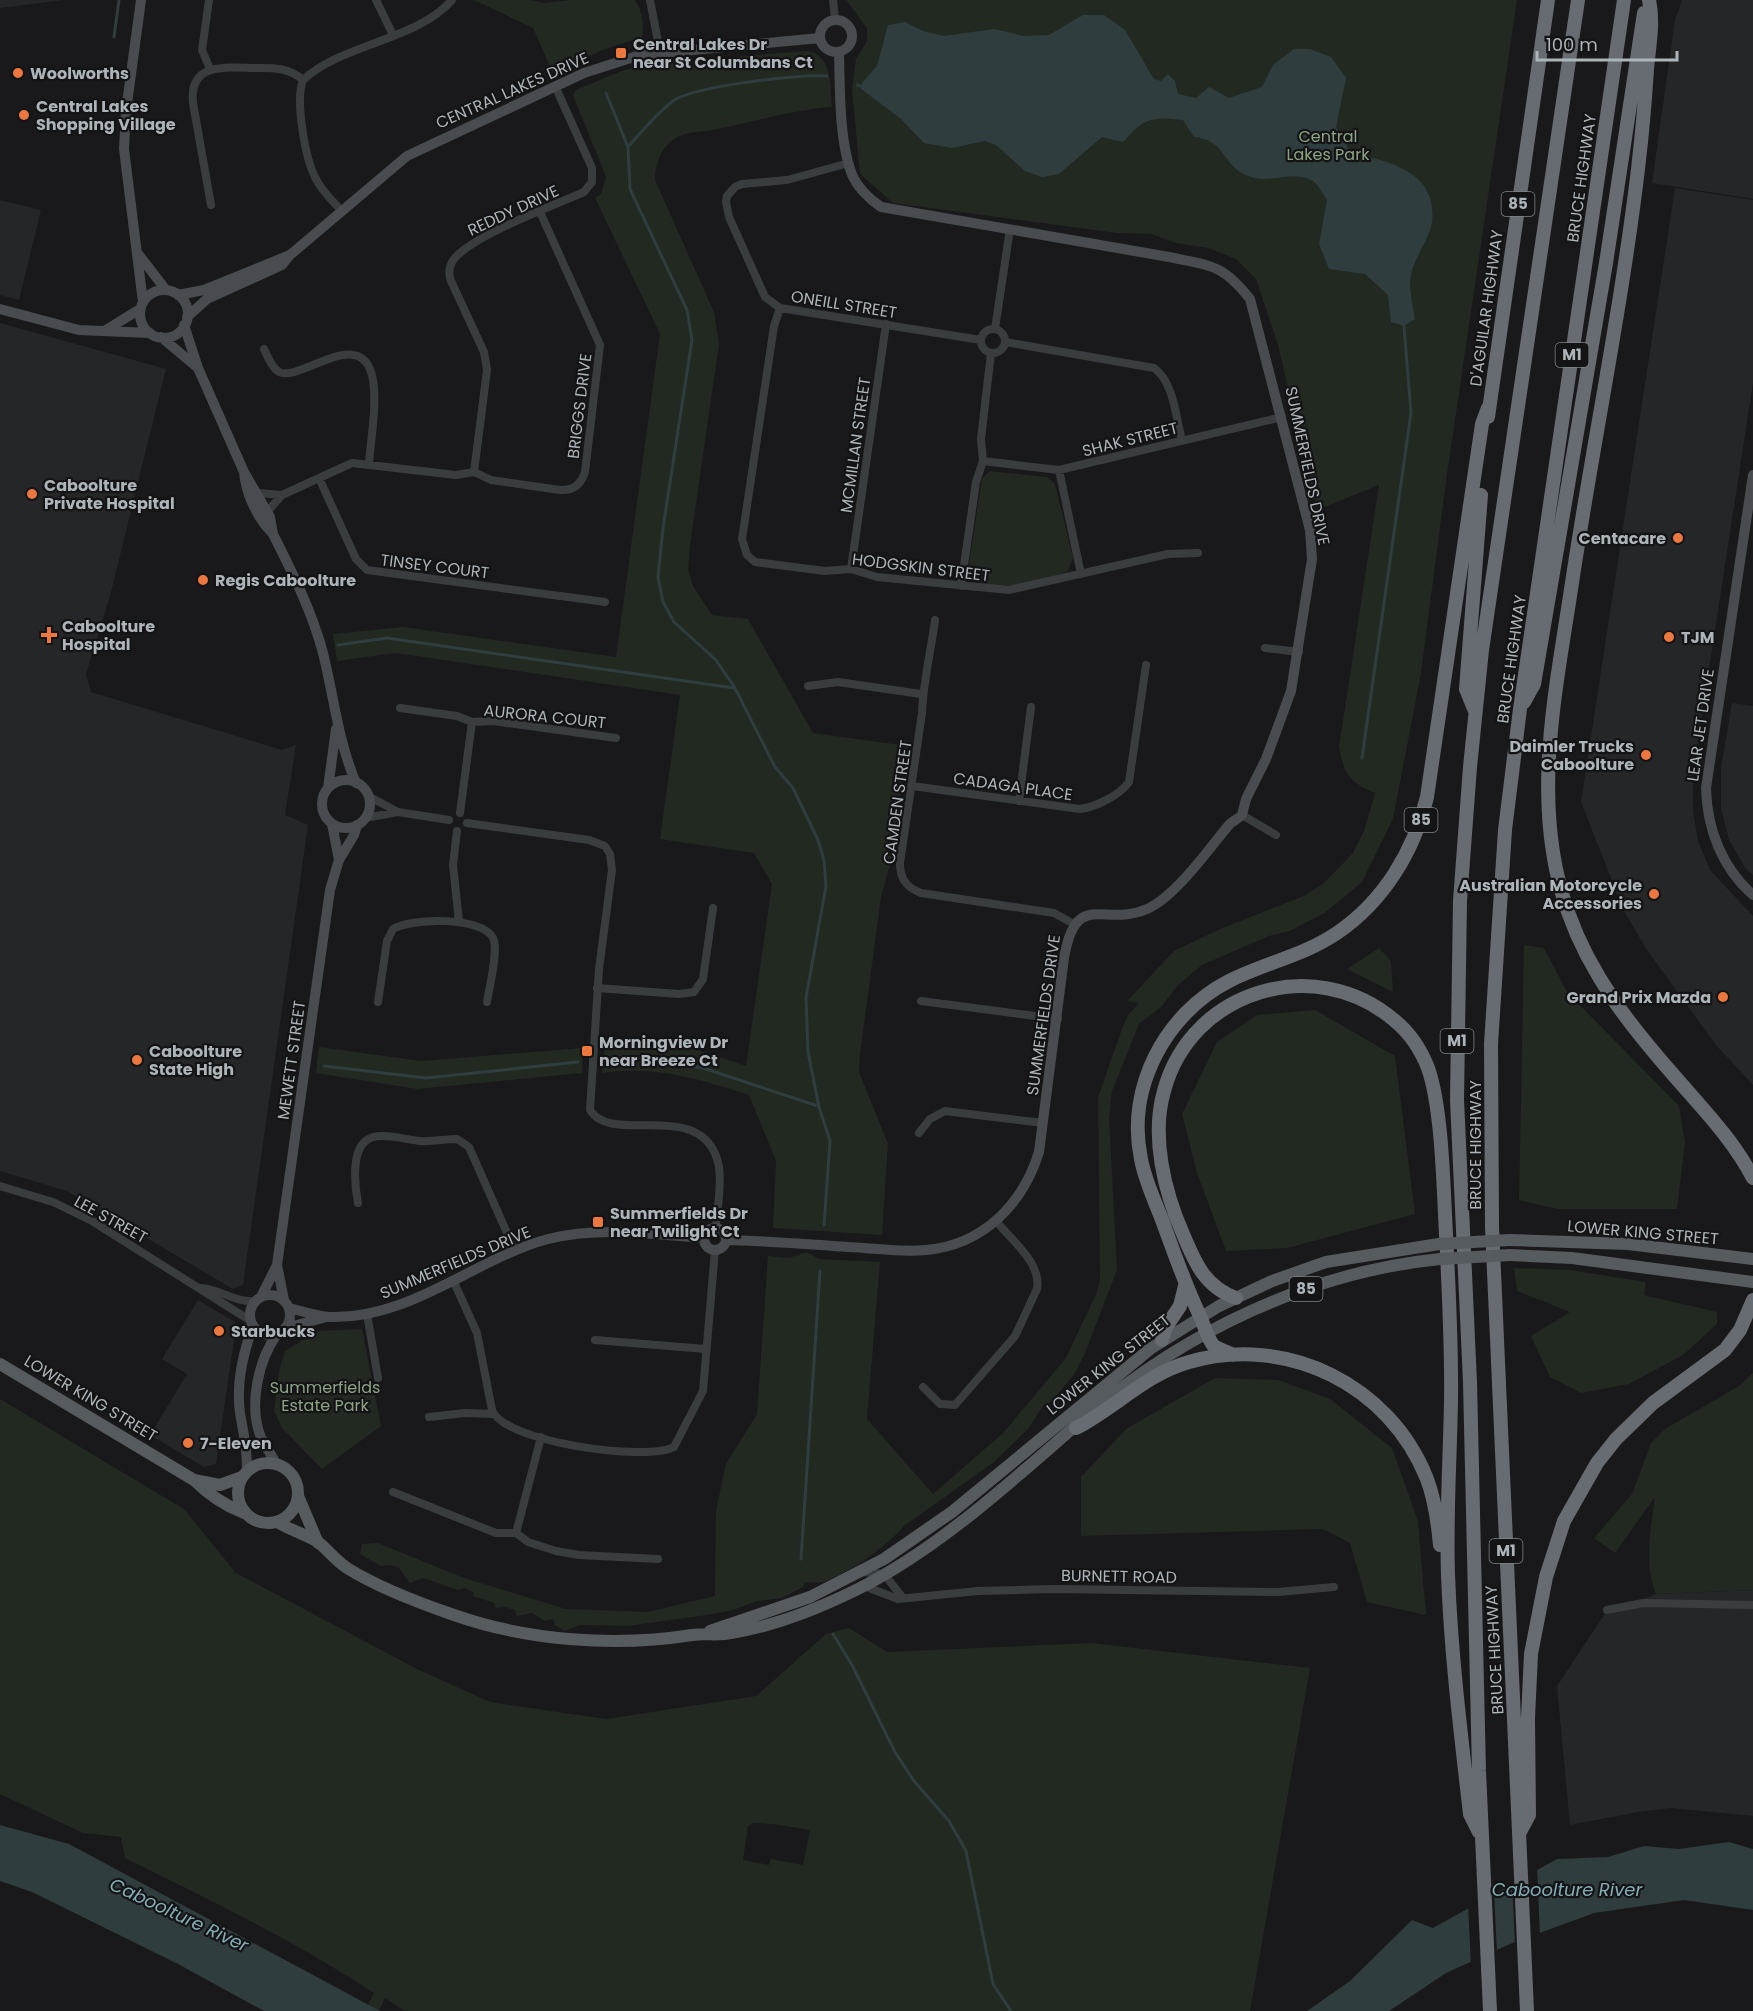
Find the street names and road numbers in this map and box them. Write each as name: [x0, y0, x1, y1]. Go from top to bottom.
street label: CENTRAL LAKES DRIVE: [432, 46, 592, 135]
street label: BRUCE HIGHWAY: [1561, 112, 1602, 244]
street label: REDDY DRIVE: [464, 179, 563, 242]
road number: 85: [1502, 192, 1534, 216]
street label: D'AGUILAR HIGHWAY: [1464, 228, 1509, 388]
street label: ONEILL STREET: [789, 285, 899, 324]
road number: M1: [1556, 343, 1588, 367]
street label: BRIGGS DRIVE: [562, 352, 597, 460]
street label: MCMILLAN STREET: [835, 375, 876, 514]
street label: SUMMERFIELDS DRIVE: [1279, 385, 1336, 548]
street label: SHAK STREET: [1080, 416, 1181, 462]
street label: TINSEY COURT: [379, 548, 491, 585]
street label: HODGSKIN STREET: [851, 548, 992, 587]
street label: BRUCE HIGHWAY: [1491, 593, 1532, 725]
street label: LEAR JET DRIVE: [1681, 667, 1720, 783]
street label: AURORA COURT: [483, 699, 608, 734]
street label: CAMDEN STREET: [877, 738, 918, 865]
street label: CADAGA PLACE: [952, 767, 1074, 806]
road number: 85: [1404, 808, 1438, 832]
street label: SUMMERFIELDS DRIVE: [1021, 933, 1066, 1097]
street label: MEWETT STREET: [272, 999, 311, 1121]
road number: M1: [1440, 1029, 1474, 1053]
street label: BRUCE HIGHWAY: [1464, 1080, 1487, 1210]
street label: LEE STREET: [70, 1190, 152, 1249]
street label: LOWER KING STREET: [1566, 1214, 1720, 1251]
street label: SUMMERFIELDS DRIVE: [376, 1220, 534, 1305]
road number: 85: [1290, 1277, 1322, 1301]
street label: LOWER KING STREET: [1041, 1308, 1175, 1420]
street label: LOWER KING STREET: [20, 1350, 162, 1448]
road number: M1: [1490, 1539, 1522, 1563]
street label: BURNETT ROAD: [1061, 1564, 1177, 1589]
street label: BRUCE HIGHWAY: [1480, 1584, 1509, 1715]

